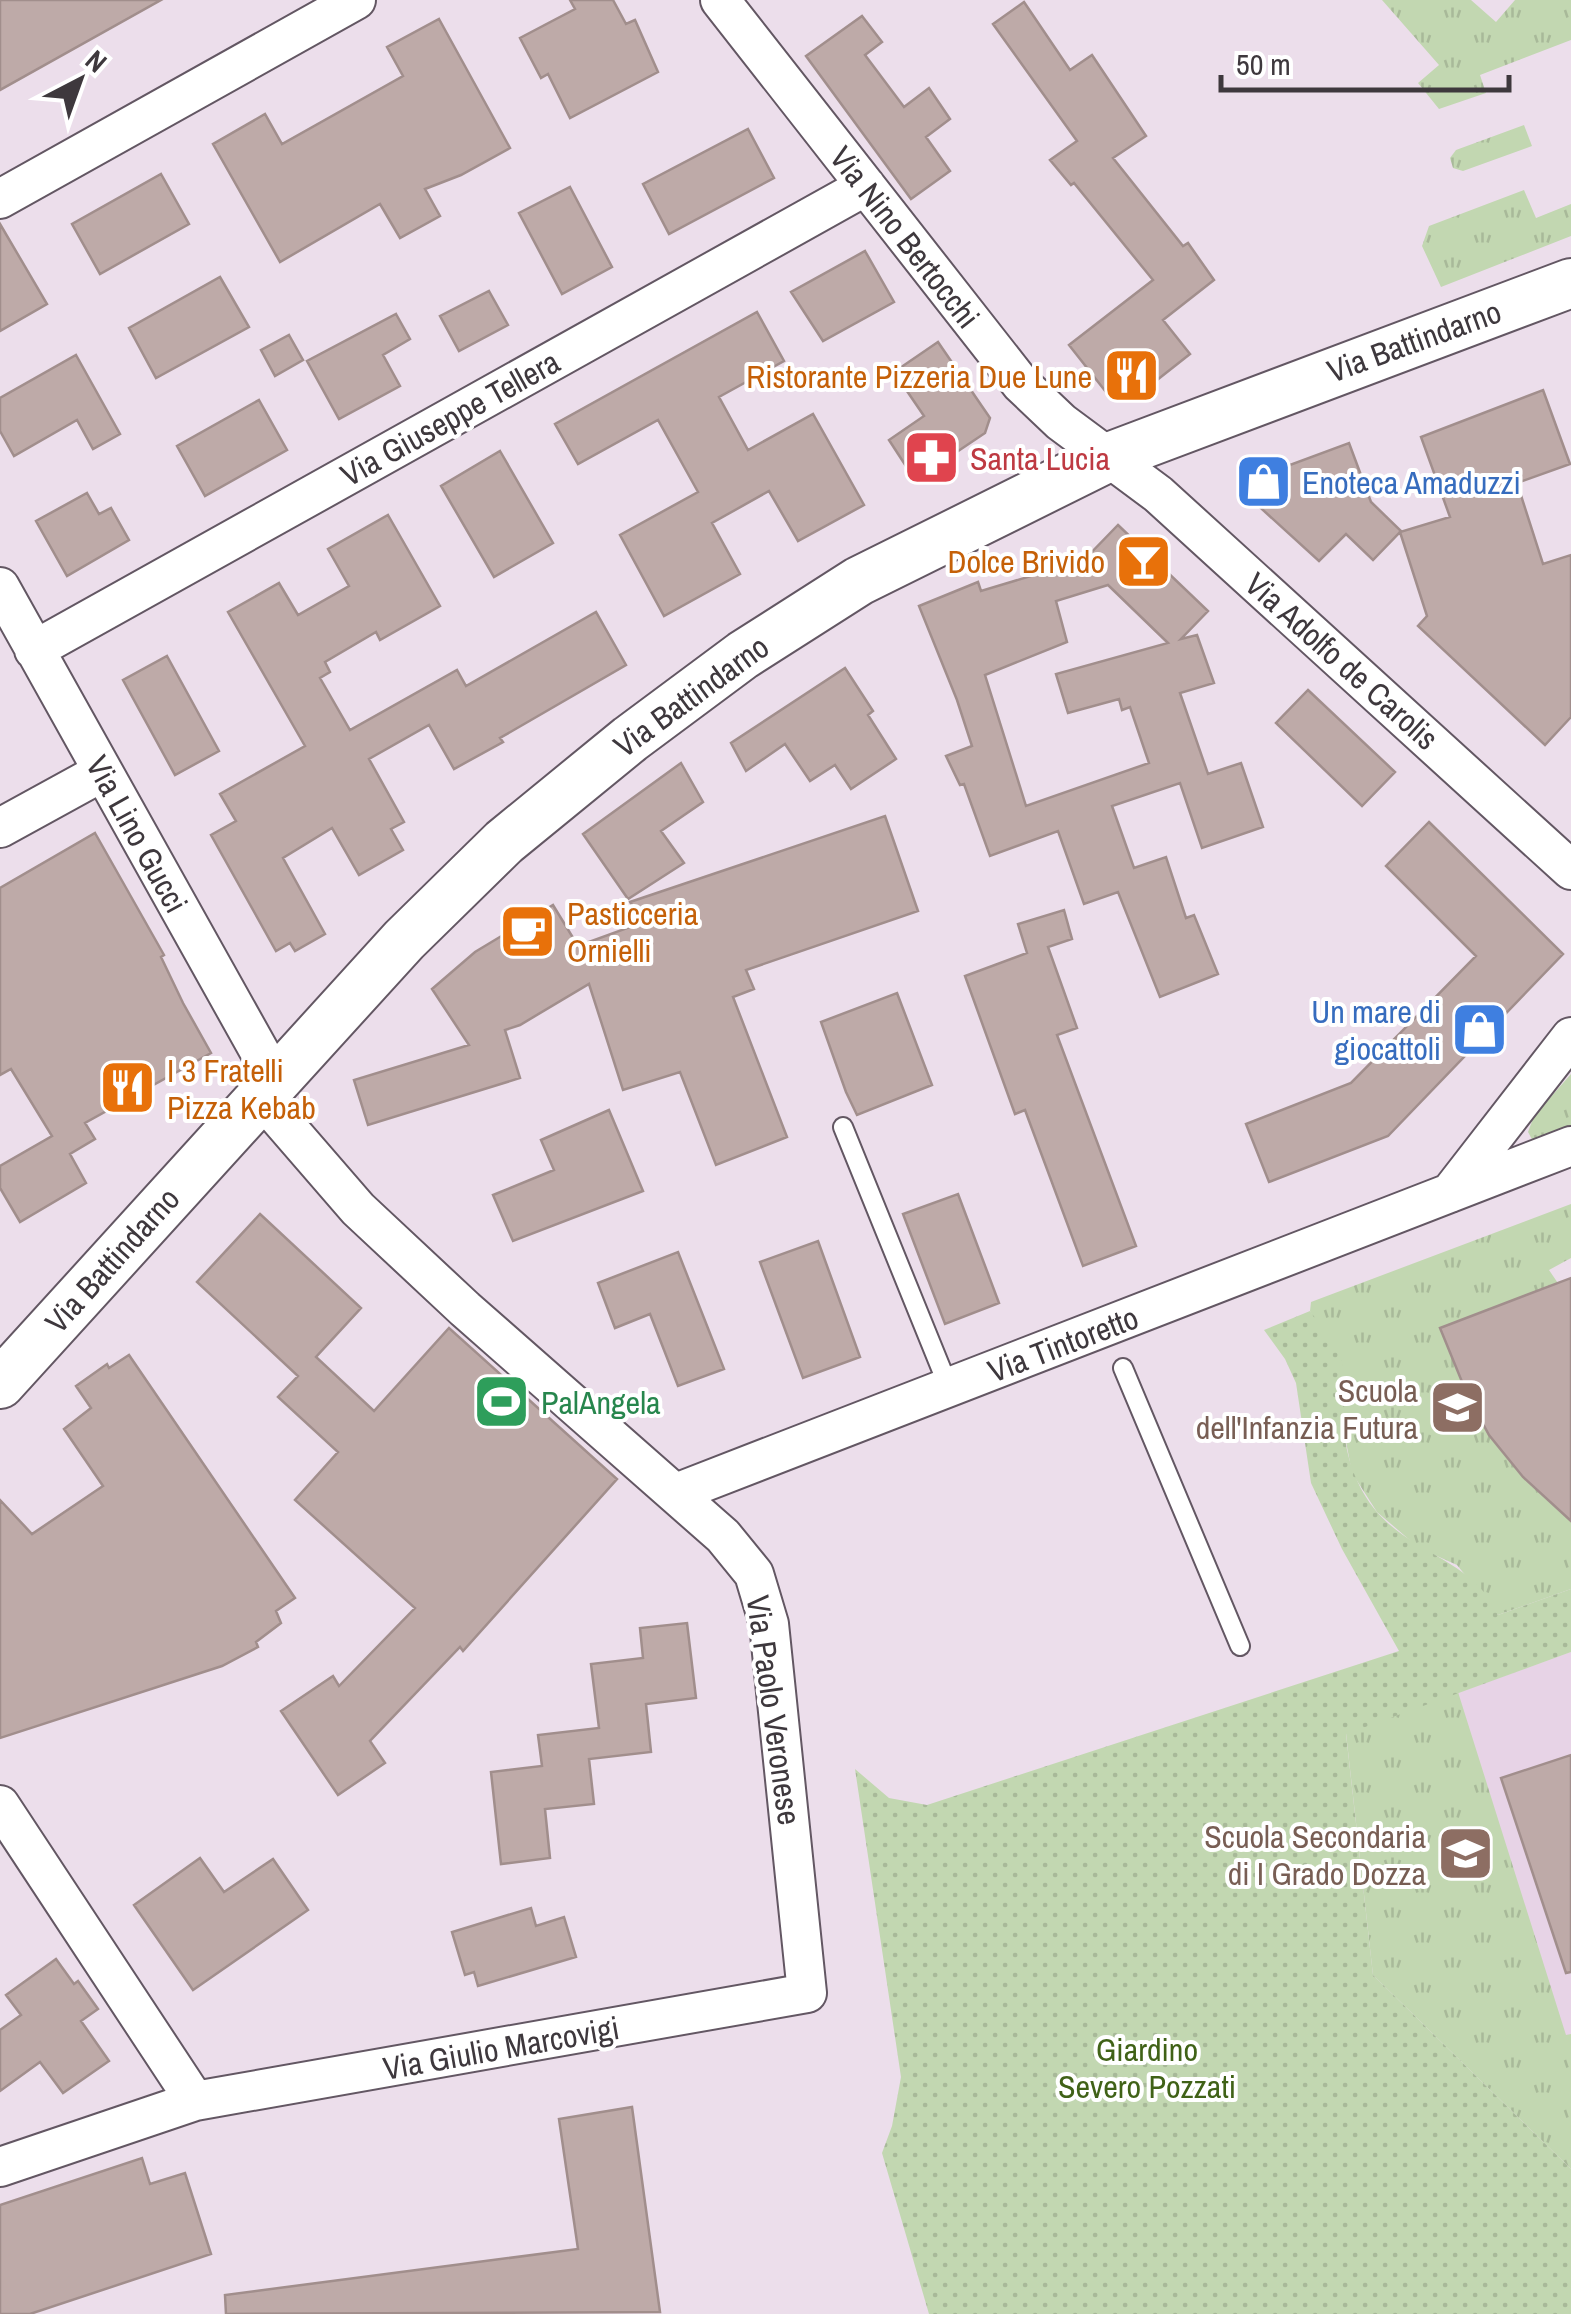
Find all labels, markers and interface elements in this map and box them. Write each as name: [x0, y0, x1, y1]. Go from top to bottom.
north arrow: [30, 30, 130, 130]
scale bar: [1221, 30, 1508, 92]
text: N: [78, 41, 115, 81]
text: 50 m: [1236, 44, 1291, 84]
street label: Via Nino Bertocchi: [820, 137, 990, 337]
street label: Via Battindarno: [1321, 290, 1507, 392]
street label: Via Giuseppe Tellera: [333, 340, 568, 496]
restaurant icon: Ristorante Pizzeria Due Lune: [1101, 346, 1161, 406]
place label: Ristorante Pizzeria Due Lune: [746, 355, 1092, 398]
pharmacy icon: Santa Lucia: [901, 428, 961, 488]
place label: Santa Lucia: [970, 437, 1110, 480]
shop icon: Enoteca Amaduzzi: [1233, 452, 1293, 512]
place label: Enoteca Amaduzzi: [1302, 461, 1521, 504]
bar icon: Dolce Brivido: [1114, 531, 1174, 591]
place label: Dolce Brivido: [947, 540, 1105, 583]
street label: Via Adolfo de Carolis: [1236, 563, 1448, 759]
street label: Via Battindarno: [605, 625, 777, 767]
street label: Via Lino Gucci: [76, 748, 198, 920]
place label: Pasticceria Ornielli: [567, 892, 699, 972]
cafe icon: Pasticceria Ornielli: [498, 901, 558, 961]
place label: Un mare di giocattoli: [1311, 990, 1441, 1070]
shop icon: Un mare di giocattoli: [1450, 999, 1510, 1059]
place label: I 3 Fratelli Pizza Kebab: [167, 1049, 316, 1129]
restaurant icon: I 3 Fratelli Pizza Kebab: [98, 1058, 158, 1118]
street label: Via Battindarno: [35, 1178, 189, 1342]
street label: Via Tintoretto: [982, 1296, 1144, 1392]
place label: Scuola dell'Infanzia Futura: [1196, 1369, 1418, 1449]
sports icon: PalAngela: [472, 1372, 532, 1432]
school or university icon: Scuola dell'Infanzia Futura: [1427, 1378, 1487, 1438]
place label: PalAngela: [541, 1381, 661, 1424]
street label: Via Paolo Veronese: [737, 1592, 811, 1828]
place label: Scuola Secondaria di I Grado Dozza: [1204, 1815, 1426, 1895]
school or university icon: Scuola Secondaria di I Grado Dozza: [1435, 1824, 1495, 1884]
street label: Via Giulio Marcovigi: [380, 2006, 622, 2090]
park label: Giardino Severo Pozzati: [1058, 2028, 1236, 2108]

